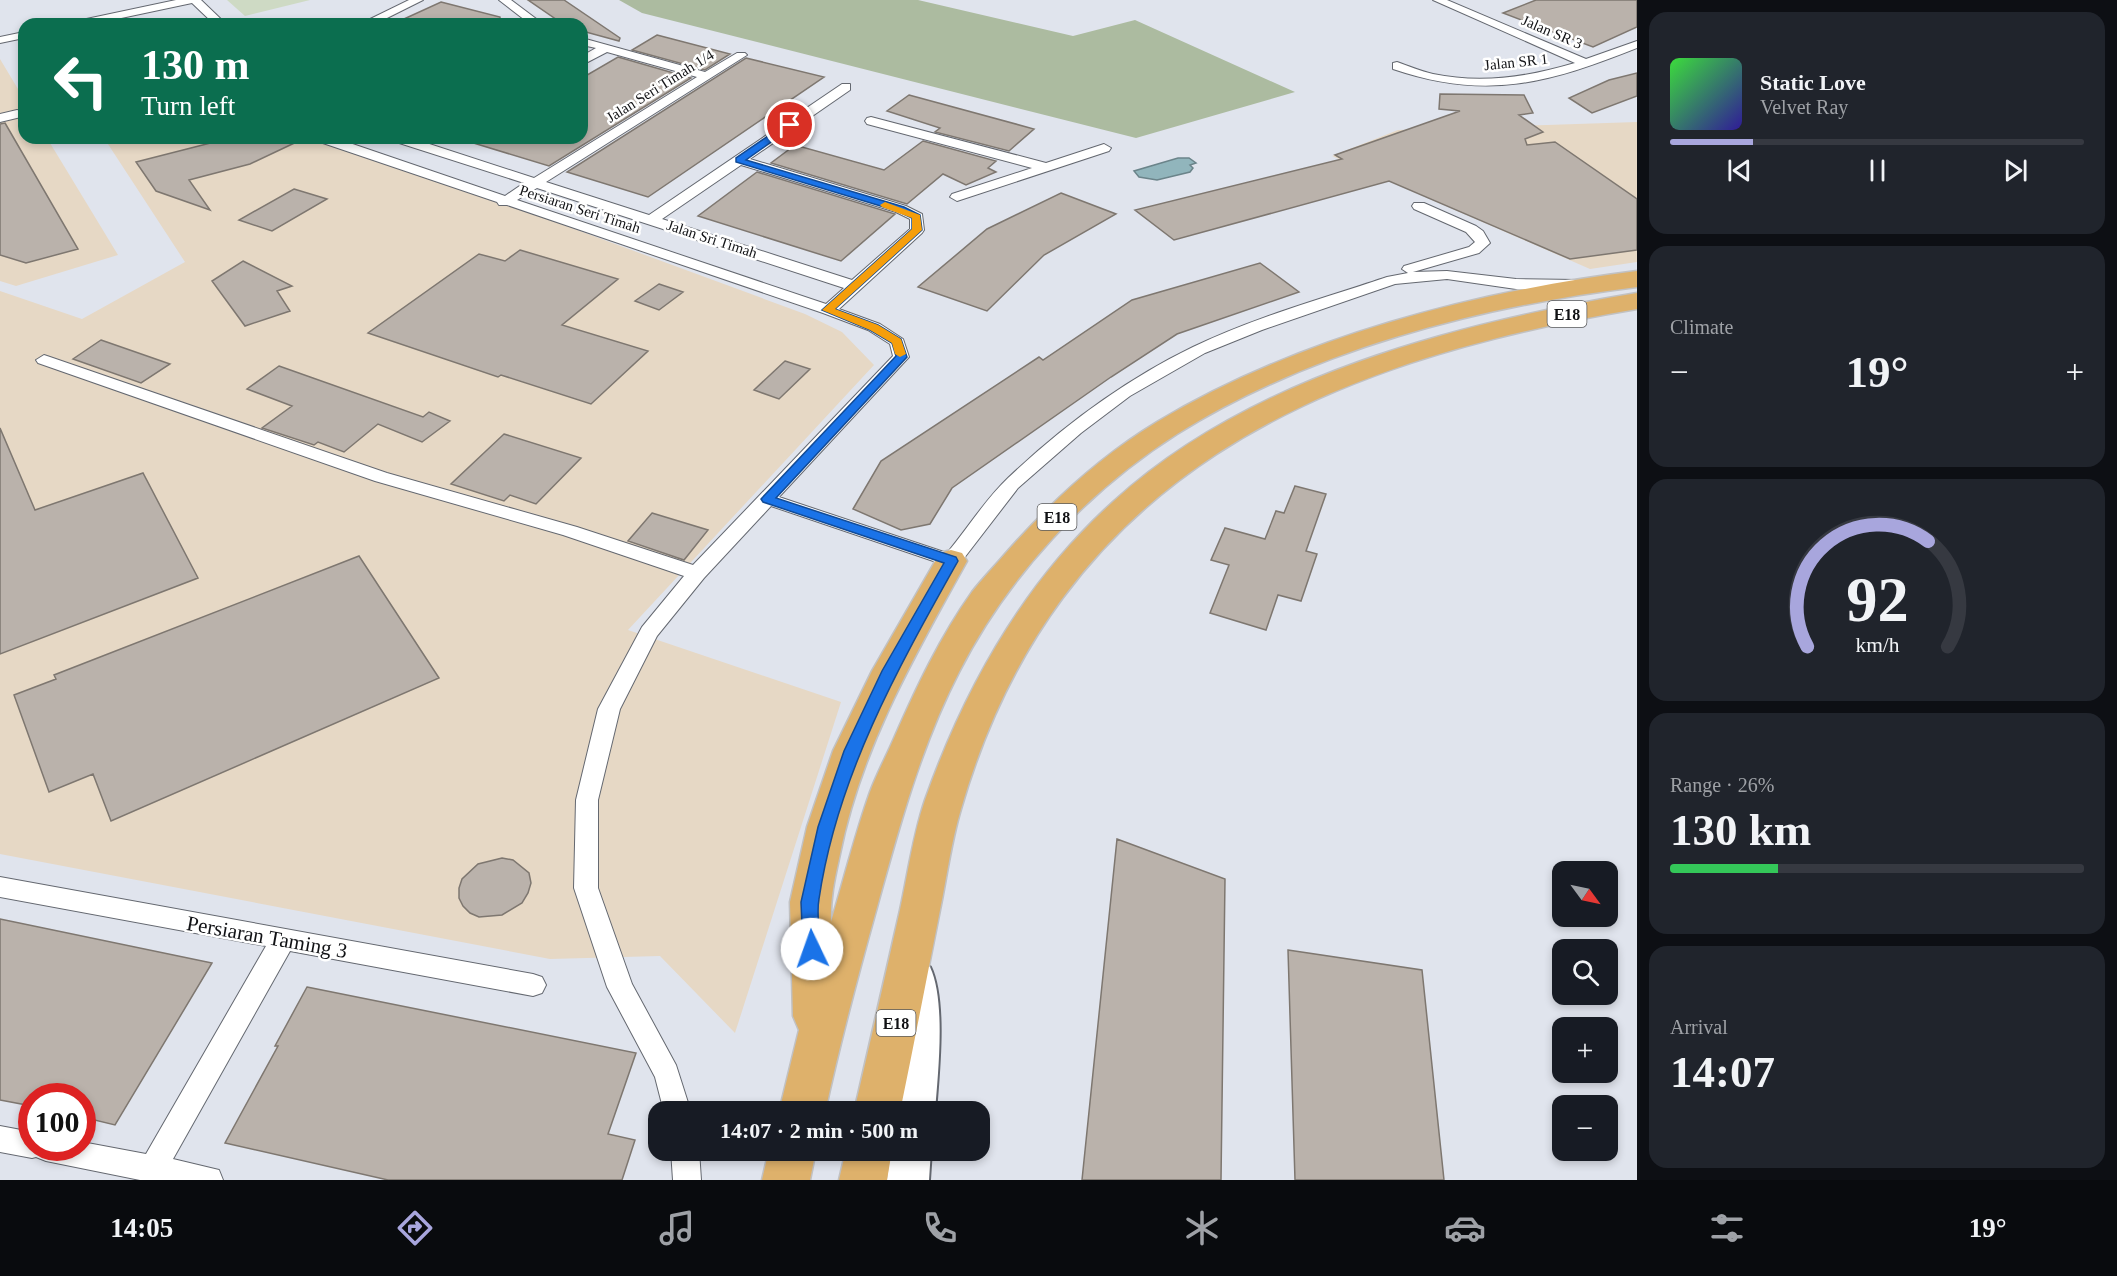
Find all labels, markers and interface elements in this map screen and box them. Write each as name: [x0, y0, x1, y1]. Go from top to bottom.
street label: Jalan SR 3: [1519, 12, 1585, 52]
icon: left: [42, 42, 120, 120]
text: 130 m: [141, 42, 250, 88]
street label: Jalan Seri Timah 1/4: [603, 46, 717, 126]
street label: Jalan SR 1: [1483, 51, 1549, 73]
text: Static Love: [1760, 70, 1866, 95]
text: Turn left: [141, 91, 235, 121]
text: Velvet Ray: [1760, 96, 1848, 118]
pin: [764, 99, 815, 150]
icon: arrive: [773, 108, 806, 141]
icon: previous: [1723, 154, 1756, 187]
icon: pause: [1861, 154, 1894, 187]
icon: next: [1999, 154, 2032, 187]
street label: Persiaran Seri Timah: [518, 182, 643, 236]
street label: Jalan Sri Timah: [665, 217, 760, 261]
road number: E18: [1548, 301, 1586, 327]
text: Climate: [1670, 316, 1733, 338]
text: 19°: [1846, 347, 1909, 397]
text: −: [1670, 354, 1689, 390]
text: +: [2065, 354, 2084, 390]
road number: E18: [1038, 504, 1076, 530]
text: 92: [1846, 565, 1908, 634]
text: km/h: [1855, 633, 1899, 657]
text: Range · 26%: [1670, 774, 1774, 796]
text: 130 km: [1670, 805, 1811, 855]
north arrow: [1552, 861, 1618, 927]
map controls: [1552, 861, 1618, 1161]
street label: Persiaran Taming 3: [185, 911, 349, 963]
position arrow: [780, 917, 844, 981]
button: search: [1552, 939, 1618, 1005]
road number: E18: [876, 1010, 916, 1036]
text: Arrival: [1670, 1016, 1728, 1038]
button: +: [1552, 1017, 1618, 1083]
text: 14:07: [1670, 1047, 1775, 1097]
speed limit sign: 100: [18, 1083, 96, 1161]
button: −: [1552, 1095, 1618, 1161]
text: 14:07 · 2 min · 500 m: [720, 1118, 918, 1143]
icon: directions: [394, 1207, 436, 1249]
icon: music: [656, 1207, 698, 1249]
icon: phone: [919, 1207, 961, 1249]
icon: climate: [1181, 1207, 1223, 1249]
icon: car: [1444, 1207, 1486, 1249]
icon: filters: [1706, 1207, 1748, 1249]
text: 14:05: [110, 1213, 173, 1243]
text: 19°: [1969, 1213, 2007, 1243]

